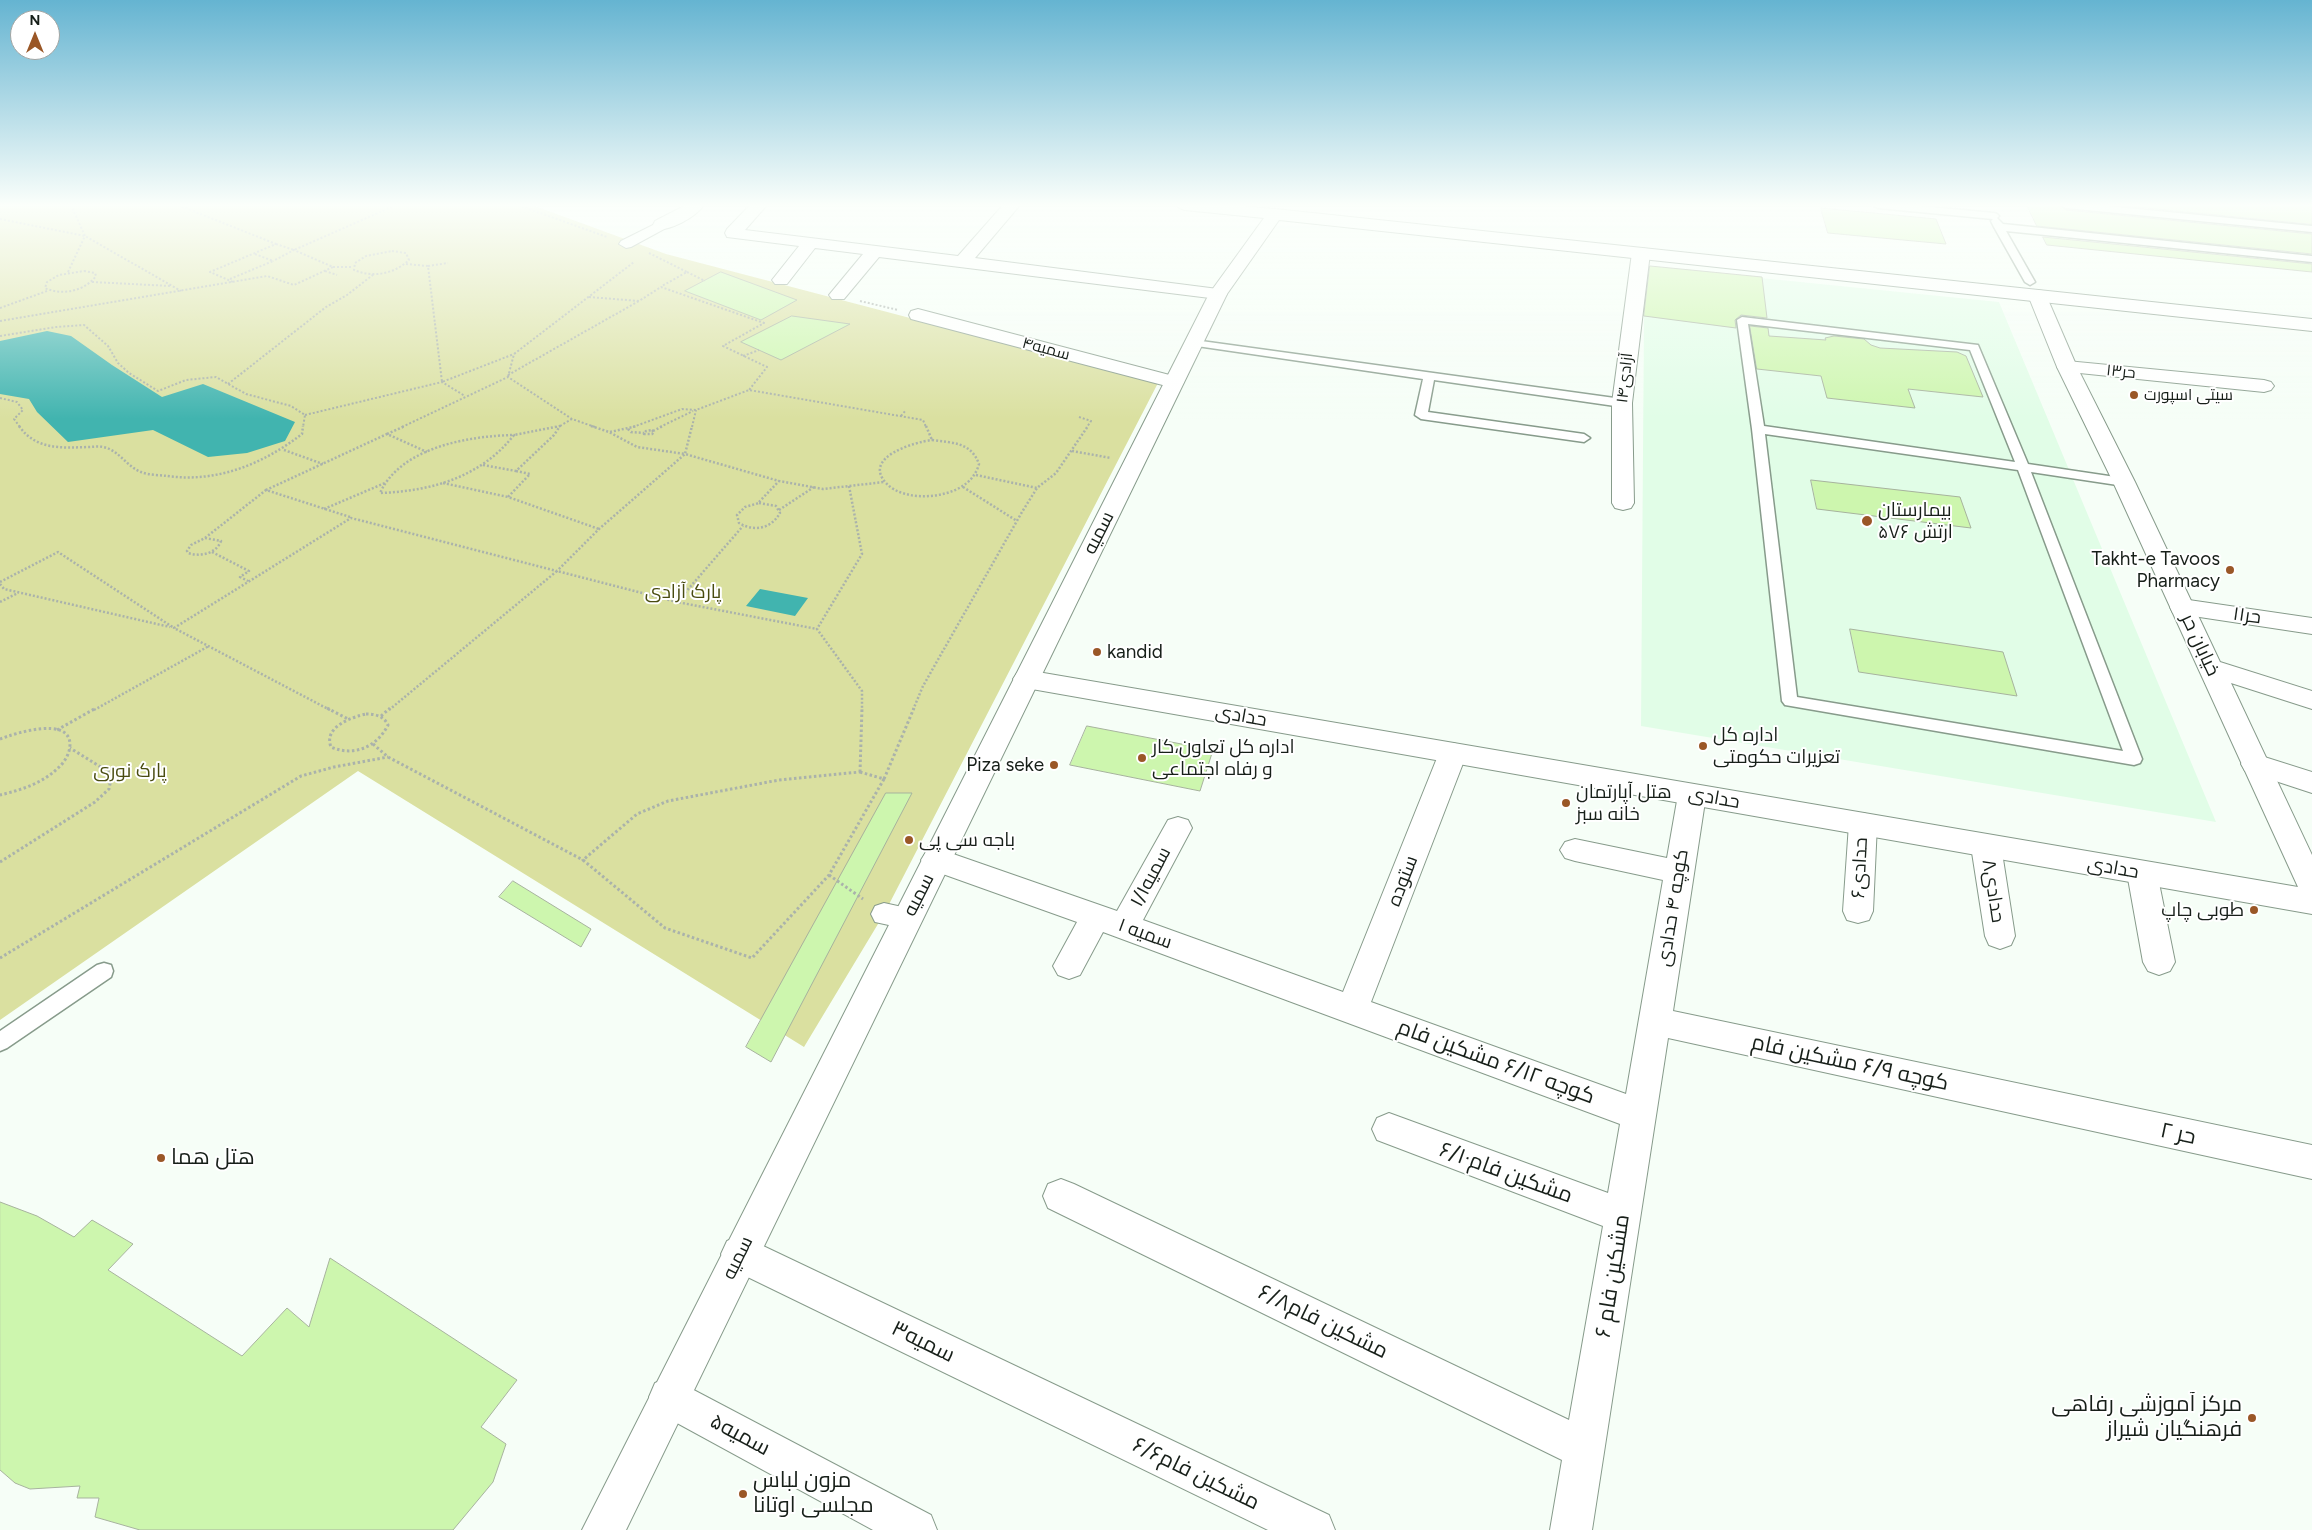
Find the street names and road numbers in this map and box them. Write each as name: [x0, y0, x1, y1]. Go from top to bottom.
street label: سمیه۴: [1020, 333, 1072, 365]
street label: آزادی۱۴: [1613, 352, 1637, 404]
street label: حر۱۳: [2105, 361, 2137, 383]
street label: سمیه: [1079, 508, 1119, 558]
street label: حر۱۱: [2232, 603, 2262, 629]
street label: خیابان حر: [2176, 610, 2224, 680]
street label: حدادی: [1213, 700, 1269, 732]
street label: حدادی: [1686, 782, 1742, 814]
street label: ۶حدادی: [1847, 837, 1873, 899]
street label: سمیه۱/۱: [1126, 843, 1176, 911]
street label: کوچه ۴ حدادی: [1652, 848, 1694, 968]
street label: ستوده: [1383, 852, 1423, 910]
street label: حدادی: [2085, 852, 2141, 884]
street label: ۸حدادی: [1977, 858, 2009, 924]
street label: سمیه: [899, 870, 939, 920]
street label: ۱ سمیه: [1115, 914, 1175, 954]
street label: کوچه ۶/۱۲ مشکین فام: [1394, 1014, 1598, 1110]
street label: کوچه ۶/۹ مشکین فام: [1749, 1029, 1951, 1097]
street label: ۲ حر: [2158, 1117, 2198, 1151]
street label: مشکین فام۶/۱۰: [1436, 1137, 1576, 1209]
street label: ۶ مشکین فام: [1590, 1213, 1636, 1339]
street label: سمیه: [718, 1233, 758, 1283]
street label: مشکین فام۶/۸: [1254, 1279, 1392, 1365]
street label: سمیه۳: [887, 1315, 959, 1369]
street label: سمیه۵: [705, 1408, 775, 1462]
street label: مشکین فام۶/۶: [1128, 1432, 1264, 1516]

